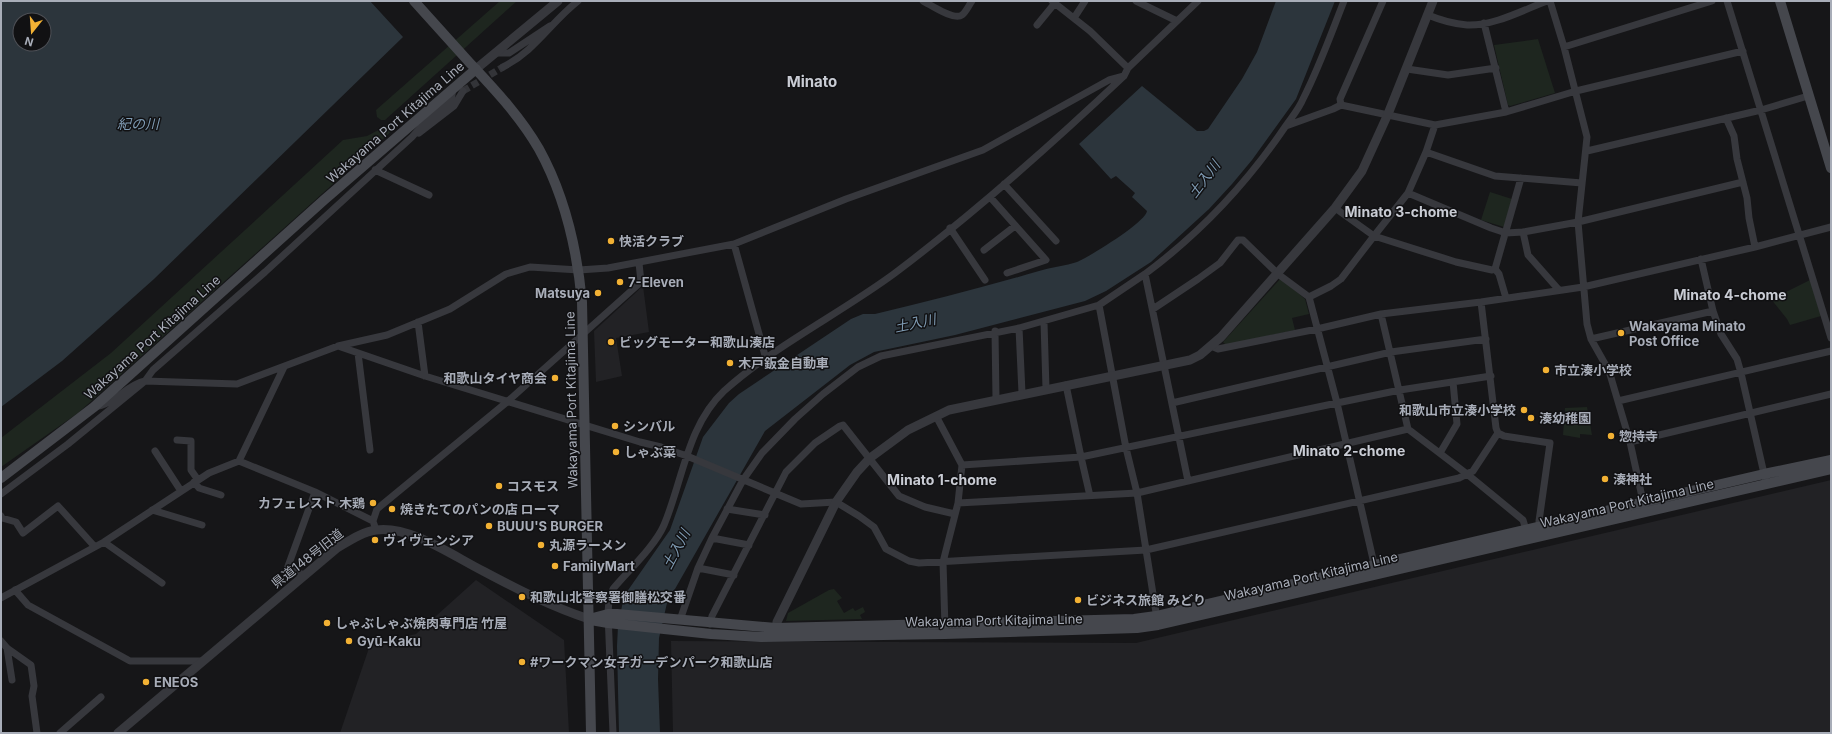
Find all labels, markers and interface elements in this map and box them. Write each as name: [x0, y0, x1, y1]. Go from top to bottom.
north arrow: [12, 12, 52, 52]
text: N: [23, 34, 35, 49]
street label: Wakayama Port Kitajima Line: [323, 58, 467, 186]
district label: Minato: [787, 72, 837, 91]
water label: 紀の川: [117, 115, 161, 132]
water label: 土入川: [1184, 155, 1224, 201]
district label: Minato 3-chome: [1345, 203, 1457, 220]
place label: 快活クラブ: [619, 233, 684, 249]
marker: 快活クラブ: [606, 236, 616, 246]
street label: Wakayama Port Kitajima Line: [81, 272, 223, 402]
place label: 7-Eleven: [628, 274, 684, 290]
marker: 7-Eleven: [615, 277, 625, 287]
place label: Matsuya: [535, 285, 590, 301]
district label: Minato 4-chome: [1673, 286, 1787, 303]
marker: Matsuya: [593, 288, 603, 298]
water label: 土入川: [893, 309, 939, 335]
street label: Wakayama Port Kitajima Line: [561, 311, 581, 489]
place label: Wakayama Minato Post Office: [1629, 318, 1746, 349]
marker: Wakayama Minato Post Office: [1616, 328, 1626, 338]
place label: ビッグモーター和歌山湊店: [619, 334, 775, 350]
marker: ビッグモーター和歌山湊店: [606, 337, 616, 347]
place label: 木戸鈑金自動車: [738, 355, 829, 371]
marker: 木戸鈑金自動車: [725, 358, 735, 368]
place label: 市立湊小学校: [1554, 362, 1632, 378]
marker: 市立湊小学校: [1541, 365, 1551, 375]
place label: 和歌山タイヤ商会: [443, 370, 547, 386]
marker: 和歌山タイヤ商会: [550, 373, 560, 383]
place label: 和歌山市立湊小学校: [1399, 402, 1516, 418]
marker: 和歌山市立湊小学校: [1519, 405, 1529, 415]
place label: 湊幼稚園: [1539, 410, 1591, 426]
marker: 湊幼稚園: [1526, 413, 1536, 423]
place label: シンバル: [623, 418, 675, 434]
marker: シンバル: [610, 421, 620, 431]
place label: 惣持寺: [1619, 428, 1658, 444]
marker: 惣持寺: [1606, 431, 1616, 441]
district label: Minato 2-chome: [1293, 442, 1405, 459]
place label: しゃぶ菜: [624, 444, 676, 460]
marker: しゃぶ菜: [611, 447, 621, 457]
district label: Minato 1-chome: [887, 471, 997, 488]
place label: 湊神社: [1613, 471, 1652, 487]
marker: 湊神社: [1600, 474, 1610, 484]
street label: Wakayama Port Kitajima Line: [1539, 475, 1715, 531]
place label: コスモス: [507, 478, 559, 494]
marker: コスモス: [494, 481, 504, 491]
place label: カフェレスト 木鶏: [258, 495, 365, 511]
marker: カフェレスト 木鶏: [368, 498, 378, 508]
place label: 焼きたてのパンの店 ローマ: [400, 501, 560, 517]
marker: 焼きたてのパンの店 ローマ: [387, 504, 397, 514]
place label: BUUU'S BURGER: [497, 518, 603, 534]
marker: BUUU'S BURGER: [484, 521, 494, 531]
water label: 土入川: [658, 524, 694, 571]
street label: 県道148号旧道: [268, 525, 346, 591]
place label: ヴィヴェンシア: [383, 532, 474, 548]
marker: ヴィヴェンシア: [370, 535, 380, 545]
place label: 丸源ラーメン: [549, 537, 626, 553]
marker: 丸源ラーメン: [536, 540, 546, 550]
street label: Wakayama Port Kitajima Line: [1223, 548, 1399, 604]
place label: FamilyMart: [563, 558, 635, 574]
marker: FamilyMart: [550, 561, 560, 571]
place label: 和歌山北警察署御膳松交番: [530, 589, 686, 605]
marker: 和歌山北警察署御膳松交番: [517, 592, 527, 602]
place label: ビジネス旅館 みどり: [1086, 592, 1206, 608]
marker: ビジネス旅館 みどり: [1073, 595, 1083, 605]
street label: Wakayama Port Kitajima Line: [905, 610, 1083, 630]
place label: しゃぶしゃぶ焼肉専門店 竹屋: [335, 615, 507, 631]
marker: しゃぶしゃぶ焼肉専門店 竹屋: [322, 618, 332, 628]
place label: Gyū-Kaku: [357, 633, 421, 649]
marker: Gyū-Kaku: [344, 636, 354, 646]
place label: #ワークマン女子ガーデンパーク和歌山店: [530, 654, 772, 670]
marker: #ワークマン女子ガーデンパーク和歌山店: [517, 657, 527, 667]
place label: ENEOS: [154, 674, 198, 690]
marker: ENEOS: [141, 677, 151, 687]

